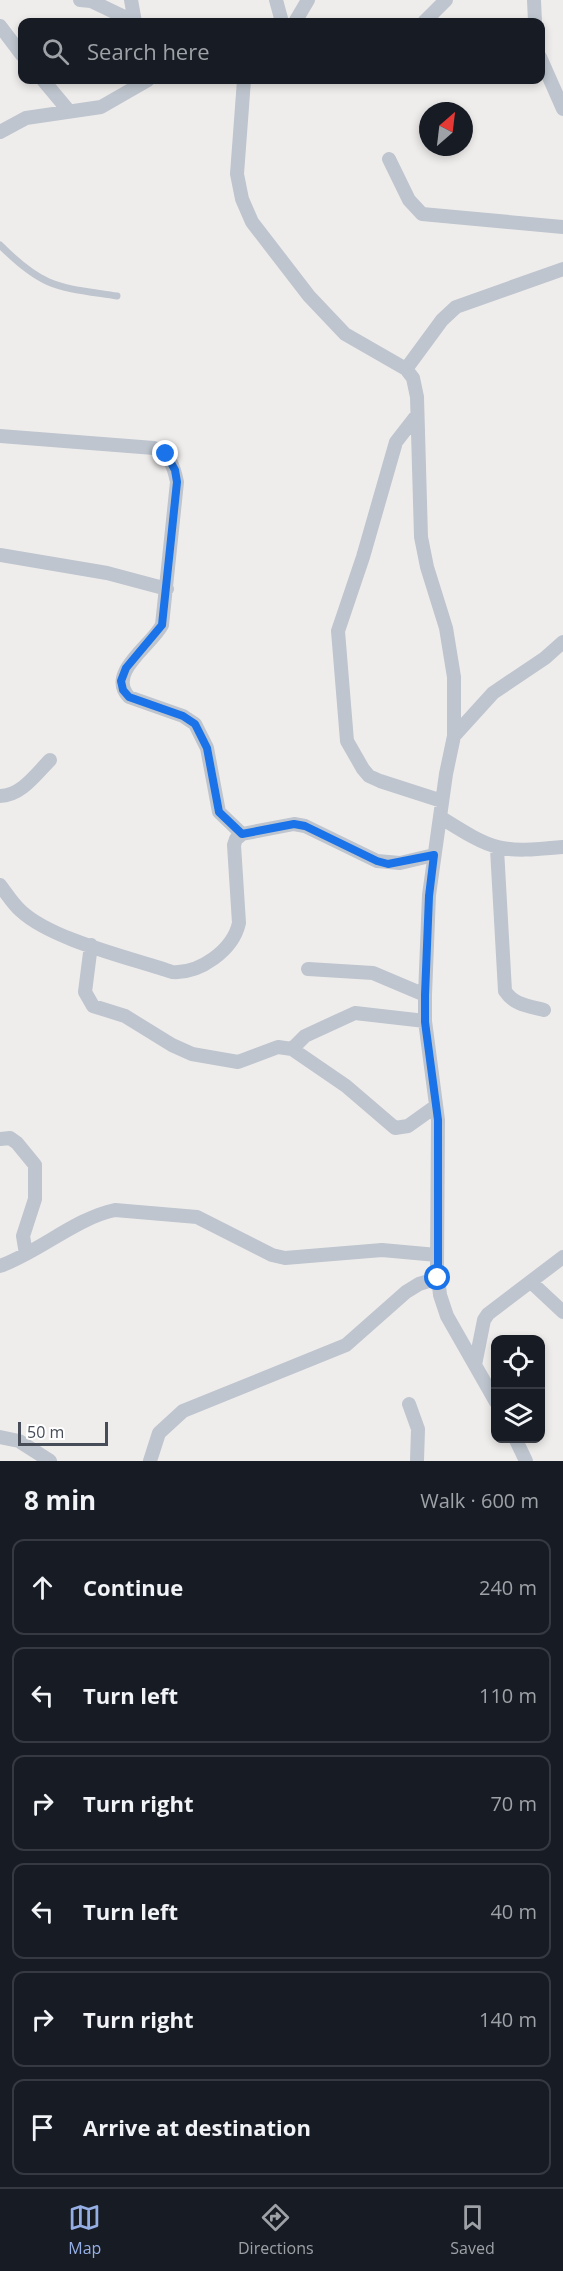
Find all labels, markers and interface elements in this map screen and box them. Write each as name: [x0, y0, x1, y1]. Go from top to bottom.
search box: [18, 18, 545, 84]
icon: search: [39, 35, 72, 68]
text: Search here: [87, 36, 210, 66]
north arrow: [419, 102, 473, 156]
route end: [152, 440, 178, 466]
route start: [424, 1264, 450, 1290]
map controls: [491, 1335, 545, 1443]
button: locate: [491, 1335, 545, 1389]
button: layers: [491, 1389, 545, 1443]
scale bar: [18, 1419, 108, 1446]
text: 50 m: [27, 1421, 64, 1443]
text: 8 min: [24, 1482, 96, 1518]
text: Walk · 600 m: [420, 1487, 539, 1514]
icon: ahead: [26, 1571, 59, 1604]
text: Continue: [83, 1572, 183, 1602]
text: 240 m: [479, 1574, 537, 1601]
icon: left: [26, 1679, 59, 1712]
text: Turn left: [83, 1680, 178, 1710]
text: 110 m: [479, 1682, 537, 1709]
icon: right: [26, 1787, 59, 1820]
text: Turn right: [83, 1788, 194, 1818]
text: 70 m: [490, 1790, 537, 1817]
icon: left: [26, 1895, 59, 1928]
text: Turn left: [83, 1896, 178, 1926]
text: 40 m: [490, 1898, 537, 1925]
icon: right: [26, 2003, 59, 2036]
text: Turn right: [83, 2004, 194, 2034]
text: 140 m: [479, 2006, 537, 2033]
icon: arrive: [26, 2111, 59, 2144]
text: Arrive at destination: [83, 2112, 311, 2142]
tab: Map: [68, 2201, 101, 2259]
tab: Directions: [238, 2201, 314, 2259]
tab: Saved: [450, 2201, 495, 2259]

